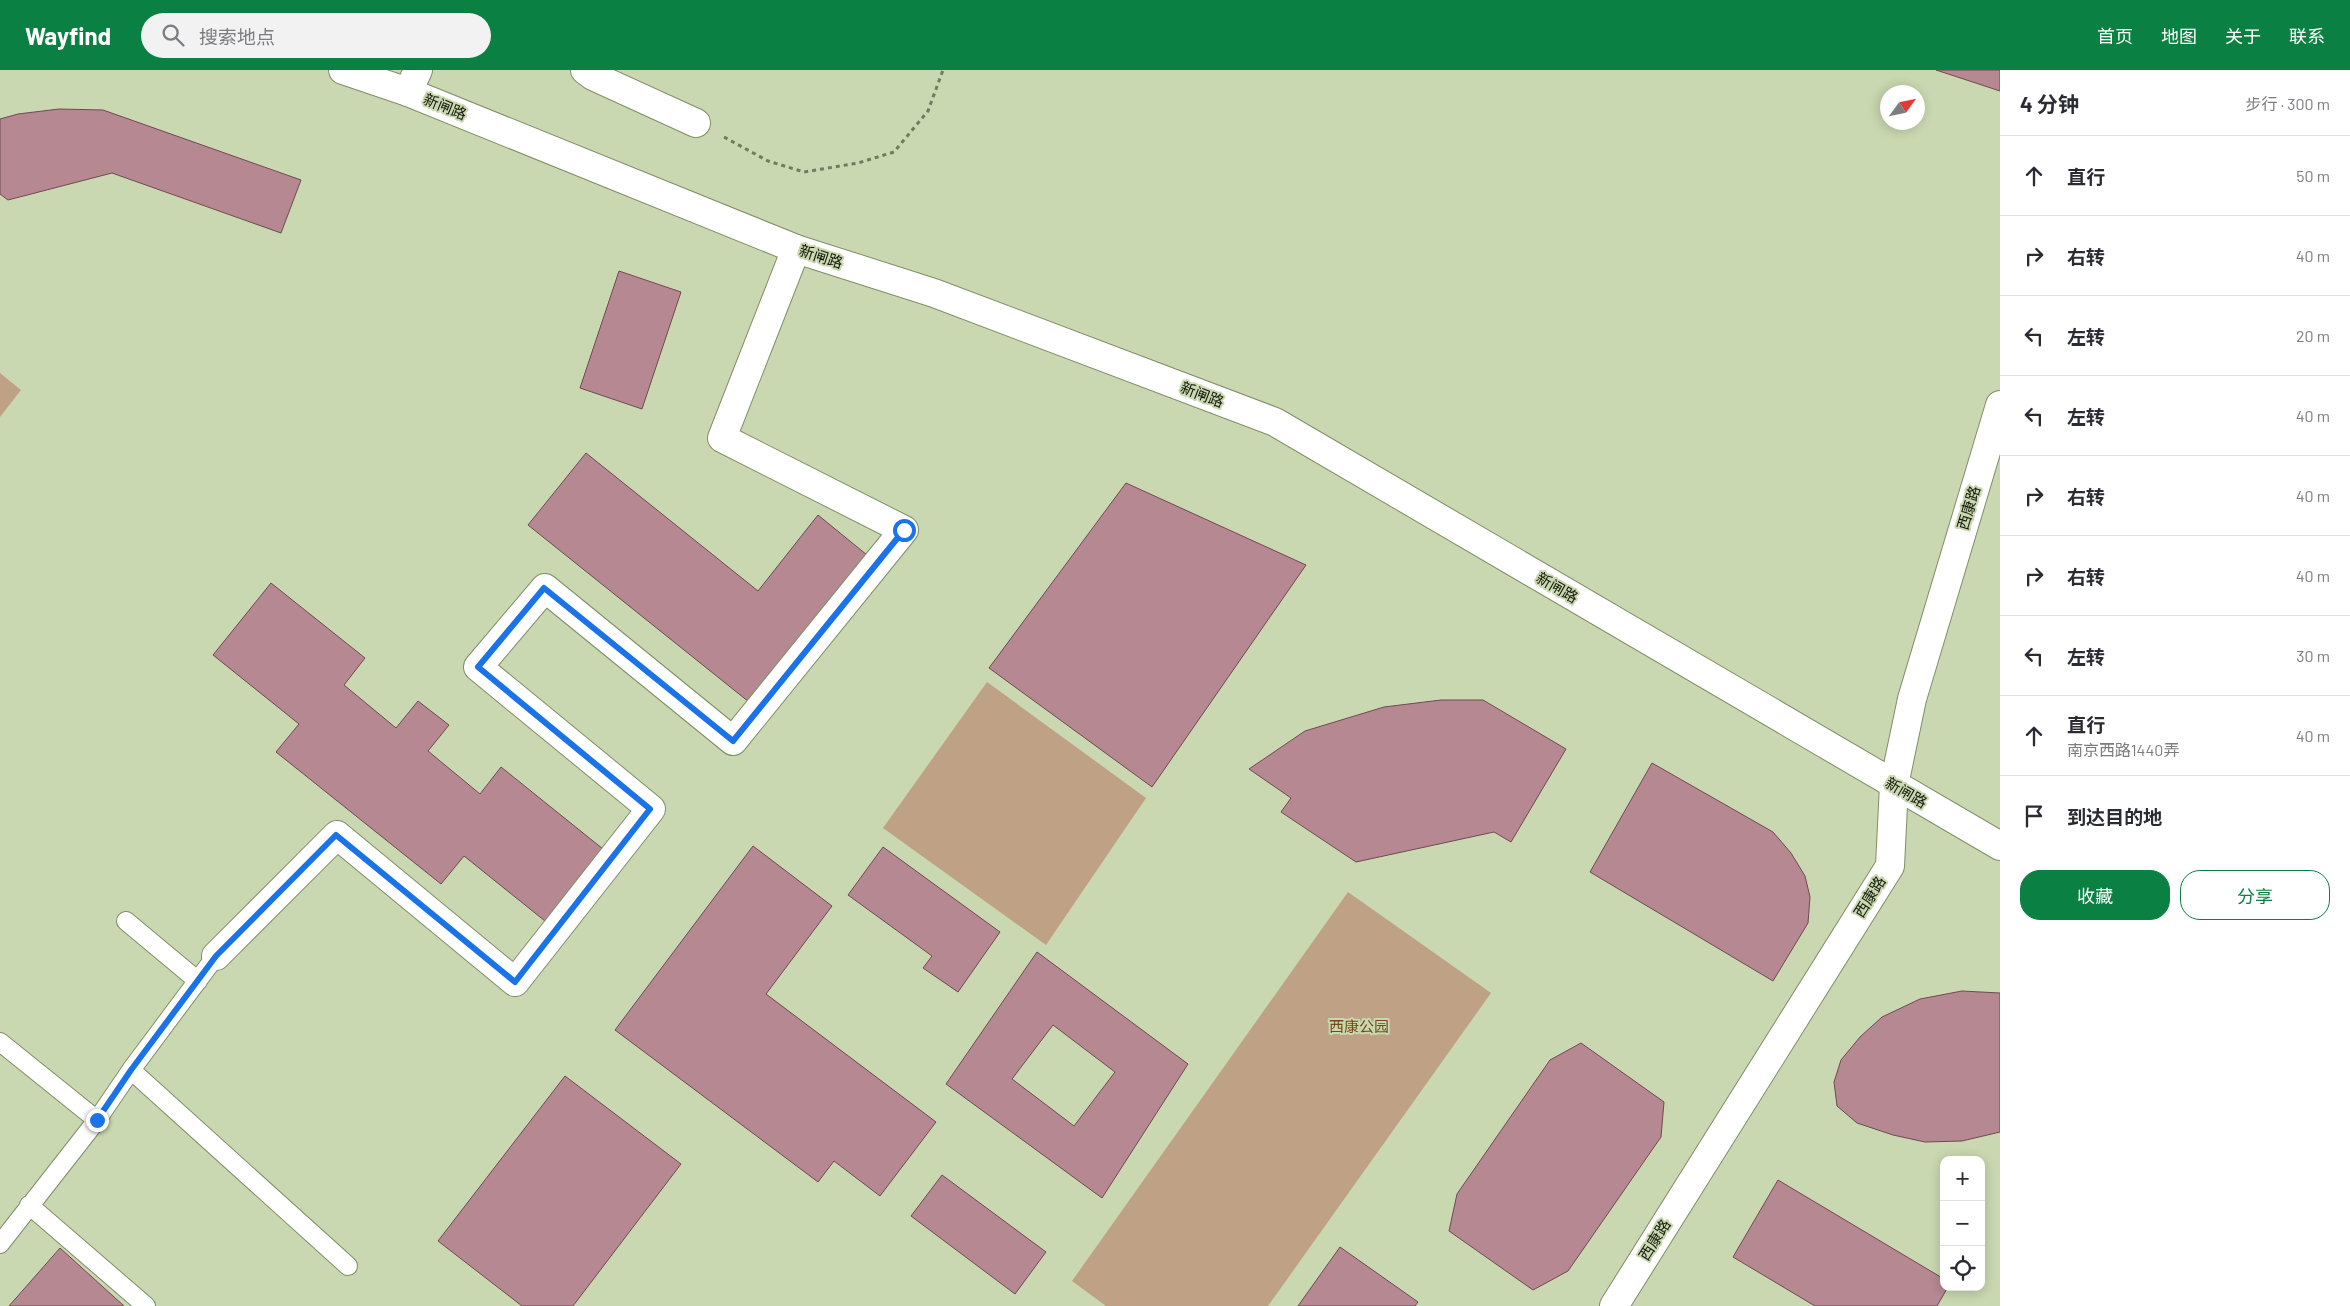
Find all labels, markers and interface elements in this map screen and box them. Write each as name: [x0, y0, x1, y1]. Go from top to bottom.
search box: [141, 13, 491, 58]
text: Wayfind: [25, 21, 111, 50]
icon: search: [159, 21, 187, 49]
text: 搜索地点: [199, 25, 275, 48]
text: 首页: [2097, 25, 2133, 47]
text: 地图: [2161, 25, 2197, 47]
text: 关于: [2225, 25, 2261, 47]
text: 联系: [2289, 25, 2325, 47]
north arrow: [1880, 85, 1925, 130]
street label: 新闸路: [421, 89, 470, 123]
text: 4 分钟: [2020, 91, 2079, 116]
text: 步行 · 300 m: [2245, 94, 2330, 113]
icon: ahead: [2020, 162, 2048, 190]
text: 直行: [2067, 165, 2105, 188]
text: 50 m: [2296, 166, 2330, 185]
street label: 新闸路: [797, 241, 845, 272]
icon: right: [2020, 242, 2048, 270]
text: 右转: [2067, 245, 2105, 268]
text: 40 m: [2296, 246, 2330, 265]
icon: left: [2020, 322, 2048, 350]
text: 左转: [2067, 325, 2105, 348]
text: 20 m: [2296, 326, 2330, 345]
street label: 新闸路: [1178, 378, 1227, 411]
icon: left: [2020, 402, 2048, 430]
text: 左转: [2067, 405, 2105, 428]
text: 40 m: [2296, 406, 2330, 425]
icon: right: [2020, 482, 2048, 510]
street label: 西康路: [1953, 484, 1983, 532]
text: 右转: [2067, 485, 2105, 508]
text: 40 m: [2296, 486, 2330, 505]
route start: [893, 519, 916, 542]
icon: right: [2020, 562, 2048, 590]
text: 右转: [2067, 565, 2105, 588]
text: 40 m: [2296, 566, 2330, 585]
street label: 新闸路: [1534, 568, 1581, 606]
icon: left: [2020, 642, 2048, 670]
text: 左转: [2067, 645, 2105, 668]
text: 30 m: [2296, 646, 2330, 665]
text: 直行: [2067, 713, 2105, 736]
icon: ahead: [2020, 722, 2048, 750]
text: 40 m: [2296, 726, 2330, 745]
text: 南京西路1440弄: [2067, 740, 2179, 759]
street label: 新闸路: [1883, 773, 1930, 811]
icon: arrive: [2020, 802, 2048, 830]
text: 到达目的地: [2067, 805, 2162, 828]
button: 收藏: [2020, 870, 2170, 920]
button: 分享: [2180, 870, 2330, 920]
street label: 西康路: [1850, 873, 1889, 920]
park label: 西康公园: [1329, 1017, 1389, 1035]
route end: [86, 1109, 109, 1132]
map controls: [1940, 1156, 1985, 1291]
button: +: [1940, 1156, 1985, 1201]
button: −: [1940, 1201, 1985, 1246]
street label: 西康路: [1635, 1216, 1674, 1263]
button: locate: [1940, 1246, 1985, 1291]

